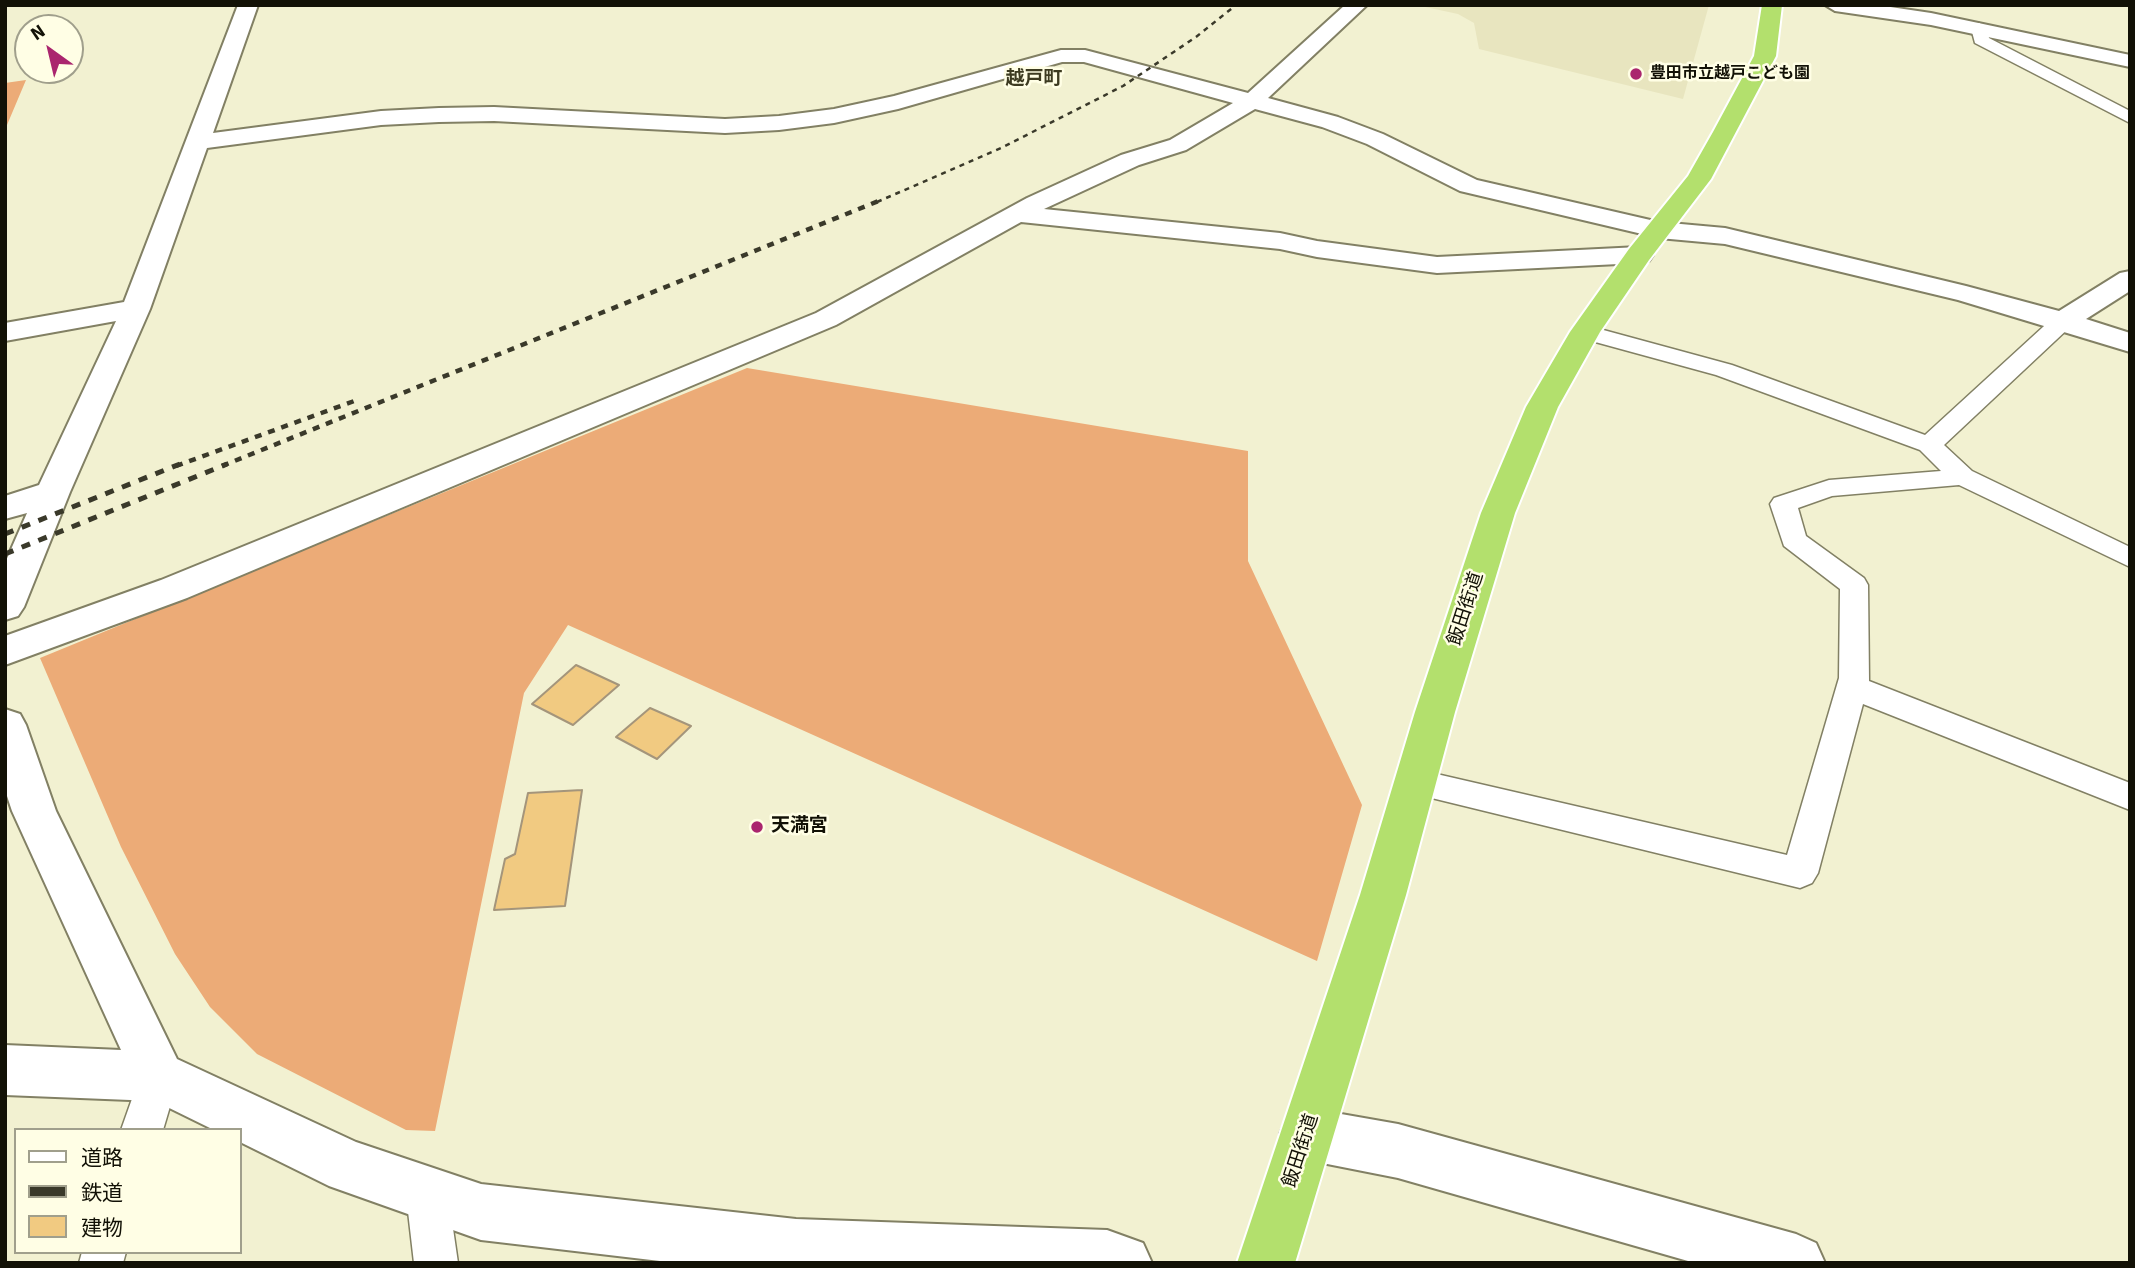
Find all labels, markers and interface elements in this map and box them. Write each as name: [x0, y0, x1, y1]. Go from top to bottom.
north arrow: [14, 14, 84, 84]
text: N: [25, 18, 51, 48]
place label: 豊田市立越戸こども園: [1650, 64, 1810, 84]
marker: 豊田市立越戸こども園: [1628, 66, 1644, 82]
district label: 越戸町: [1006, 69, 1062, 91]
street label: 飯田街道: [1444, 569, 1490, 649]
place label: 天満宮: [771, 816, 828, 838]
marker: 天満宮: [749, 819, 765, 835]
street label: 飯田街道: [1279, 1111, 1325, 1191]
legend: [14, 1128, 242, 1254]
text: 道路: [81, 1143, 123, 1173]
text: 鉄道: [81, 1178, 123, 1208]
text: 建物: [81, 1213, 123, 1243]

